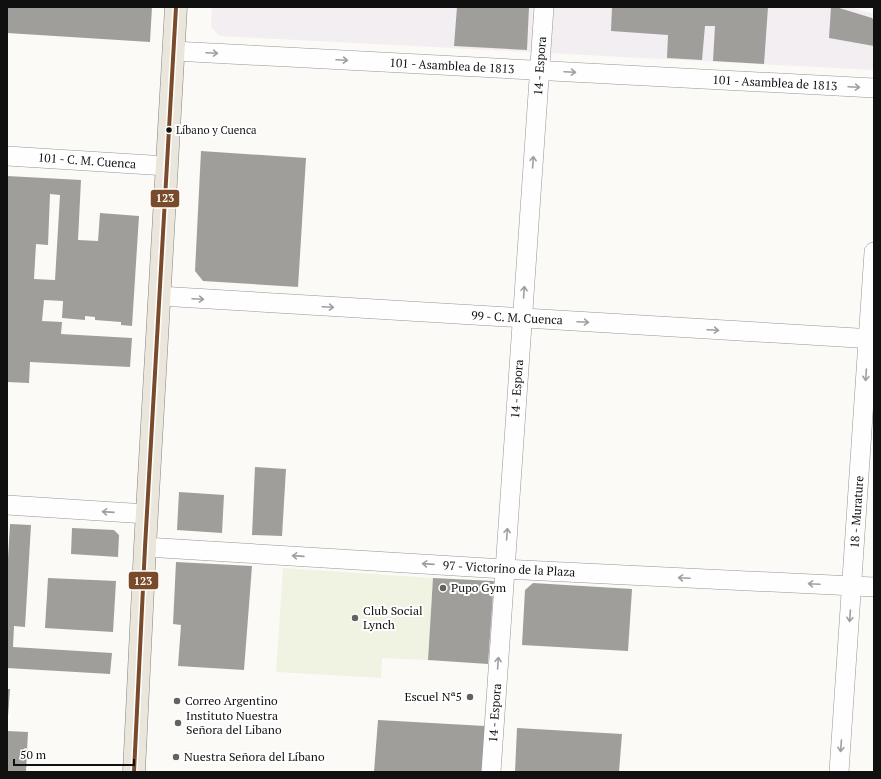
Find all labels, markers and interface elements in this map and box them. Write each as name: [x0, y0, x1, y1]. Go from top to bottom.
street label: 14 - Espora: [530, 36, 549, 96]
one-way arrow: [205, 49, 218, 57]
street label: 101 - Asamblea de 1813: [389, 55, 515, 76]
one-way arrow: [335, 56, 348, 64]
one-way arrow: [563, 68, 576, 76]
street label: 101 - Asamblea de 1813: [712, 72, 838, 93]
one-way arrow: [847, 83, 860, 90]
place label: Líbano y Cuenca: [176, 123, 257, 137]
marker: Líbano y Cuenca: [164, 125, 174, 135]
street label: 101 - C. M. Cuenca: [37, 150, 137, 171]
one-way arrow: [530, 156, 537, 169]
line badge: 123: [150, 189, 180, 208]
text: 123: [156, 191, 174, 205]
one-way arrow: [521, 286, 528, 299]
one-way arrow: [191, 295, 204, 302]
one-way arrow: [321, 303, 334, 310]
street label: 99 - C. M. Cuenca: [471, 308, 563, 327]
one-way arrow: [576, 318, 589, 326]
one-way arrow: [706, 326, 719, 333]
street label: 14 - Espora: [507, 359, 526, 419]
one-way arrow: [863, 368, 870, 381]
street label: 18 - Murature: [846, 475, 867, 549]
one-way arrow: [102, 508, 115, 515]
one-way arrow: [503, 528, 510, 541]
one-way arrow: [292, 553, 305, 560]
street label: 97 - Victorino de la Plaza: [442, 558, 576, 579]
one-way arrow: [422, 561, 435, 568]
line badge: 123: [128, 571, 159, 590]
text: 123: [134, 574, 152, 588]
one-way arrow: [678, 574, 691, 581]
place label: Pupo Gym: [451, 580, 507, 595]
one-way arrow: [808, 581, 821, 588]
marker: Pupo Gym: [438, 583, 448, 593]
place label: Club Social Lynch: [363, 603, 423, 632]
one-way arrow: [847, 609, 854, 622]
marker: Club Social Lynch: [350, 613, 360, 623]
one-way arrow: [494, 657, 501, 670]
street label: 14 - Espora: [485, 683, 504, 743]
place label: Escuel Nª5: [404, 689, 462, 704]
marker: Escuel Nª5: [465, 692, 475, 702]
place label: Correo Argentino: [185, 693, 278, 708]
marker: Correo Argentino: [172, 696, 182, 706]
place label: Instituto Nuestra Señora del Libano: [186, 708, 282, 737]
marker: Instituto Nuestra Señora del Libano: [173, 718, 183, 728]
one-way arrow: [837, 739, 844, 752]
scale bar: [14, 741, 134, 767]
text: 50 m: [20, 747, 47, 762]
place label: Nuestra Señora del Líbano: [184, 749, 325, 764]
marker: Nuestra Señora del Líbano: [171, 752, 181, 762]

